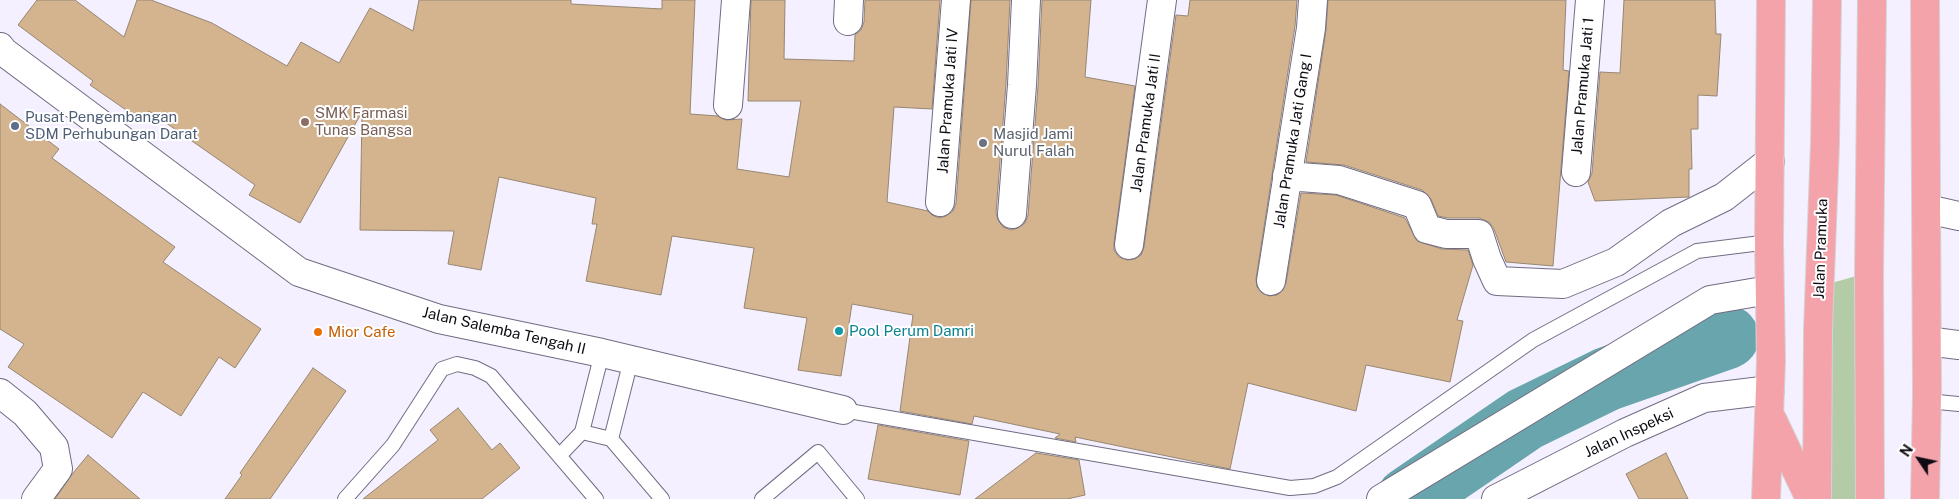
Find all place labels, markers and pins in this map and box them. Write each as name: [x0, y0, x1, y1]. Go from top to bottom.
place label: SMK Farmasi Tunas Bangsa: [315, 104, 412, 139]
place label: Pusat Pengembangan SDM Perhubungan Darat: [25, 108, 198, 143]
marker: SMK Farmasi Tunas Bangsa: [299, 116, 311, 128]
marker: Pusat Pengembangan SDM Perhubungan Darat: [9, 120, 21, 132]
place label: Masjid Jami Nurul Falah: [993, 125, 1074, 160]
marker: Masjid Jami Nurul Falah: [977, 137, 989, 149]
place label: Pool Perum Damri: [849, 322, 974, 340]
place label: Mior Cafe: [328, 323, 396, 341]
marker: Pool Perum Damri: [833, 325, 845, 337]
marker: Mior Cafe: [312, 326, 324, 338]

